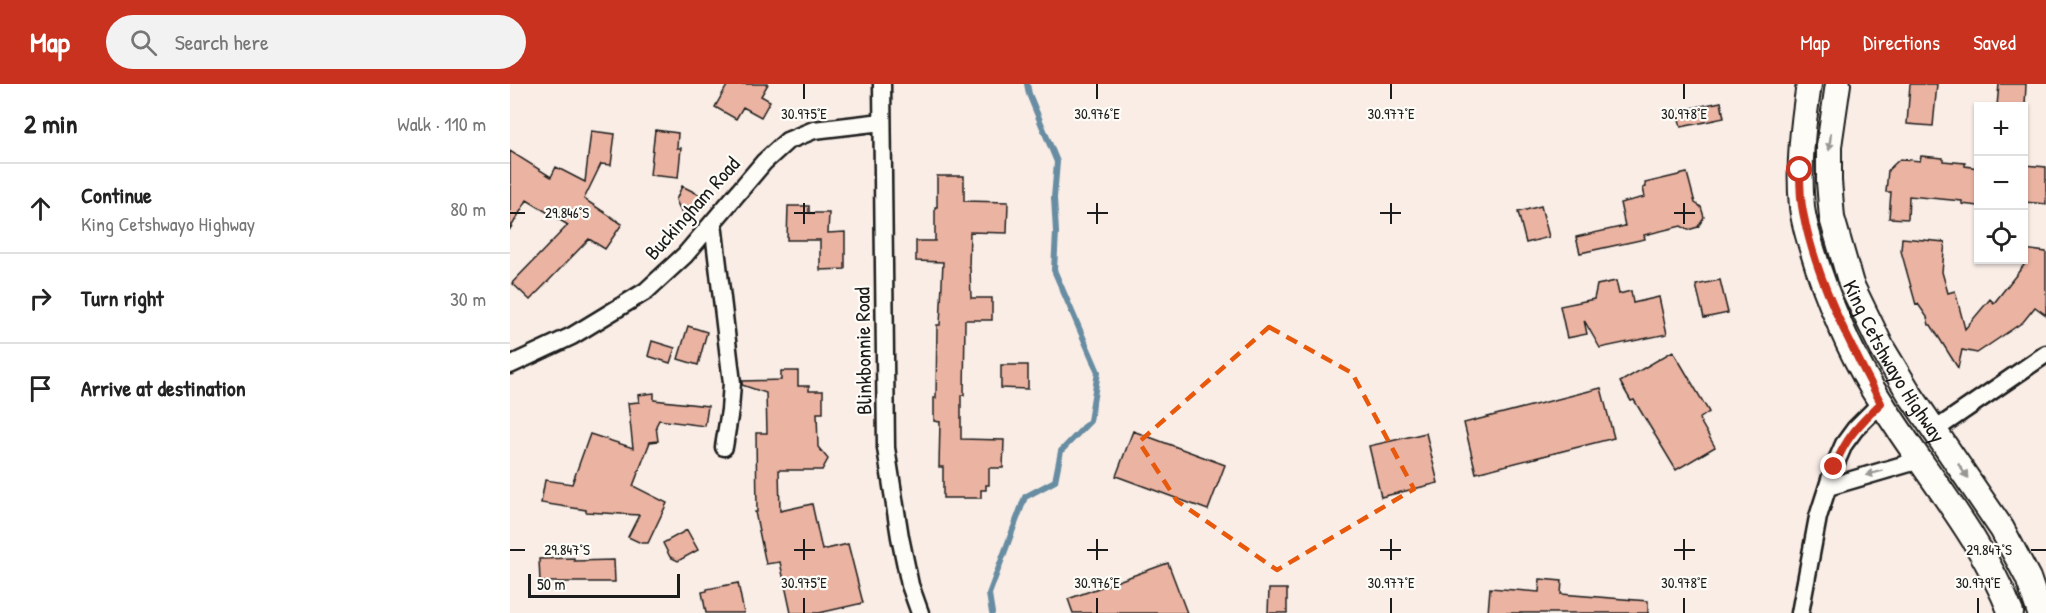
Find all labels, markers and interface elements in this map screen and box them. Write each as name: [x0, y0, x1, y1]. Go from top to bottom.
search box: [106, 15, 526, 69]
text: Map: [30, 23, 70, 61]
icon: search: [127, 26, 160, 59]
text: Search here: [175, 27, 269, 57]
text: Map: [1800, 28, 1830, 57]
text: Directions: [1863, 28, 1940, 57]
text: Saved: [1973, 28, 2016, 57]
map controls: [1974, 102, 2028, 264]
button: +: [1974, 102, 2028, 156]
text: 30.975°E: [781, 103, 827, 124]
text: 30.976°E: [1074, 103, 1120, 124]
text: 30.977°E: [1367, 103, 1415, 124]
text: 30.978°E: [1661, 103, 1707, 124]
text: 2 min: [24, 106, 77, 141]
text: Walk · 110 m: [397, 110, 486, 137]
one-way arrow: [1825, 133, 1835, 152]
street label: Buckingham Road: [638, 150, 746, 266]
route start: [1786, 156, 1812, 182]
button: −: [1974, 156, 2028, 210]
text: Continue: [81, 180, 152, 210]
icon: ahead: [24, 192, 57, 225]
text: 80 m: [450, 195, 486, 222]
text: 29.846°S: [545, 202, 589, 223]
text: King Cetshwayo Highway: [81, 210, 255, 237]
button: locate: [1974, 210, 2028, 264]
street label: King Cetshwayo Highway: [1837, 275, 1953, 448]
icon: right: [24, 282, 57, 315]
text: Turn right: [81, 283, 164, 313]
text: 30 m: [450, 285, 486, 312]
street label: Blinkbonnie Road: [847, 287, 879, 415]
icon: arrive: [24, 372, 57, 405]
text: Arrive at destination: [81, 373, 246, 403]
route end: [1820, 453, 1846, 479]
one-way arrow: [1957, 462, 1969, 478]
one-way arrow: [1865, 469, 1883, 478]
text: 29.847°S: [544, 539, 590, 560]
text: 29.847°S: [1966, 539, 2012, 560]
scale bar: [528, 571, 680, 598]
text: 30.975°E: [781, 572, 827, 593]
text: 30.976°E: [1074, 572, 1120, 593]
text: 30.977°E: [1367, 572, 1415, 593]
text: 30.978°E: [1661, 572, 1707, 593]
text: 30.979°E: [1955, 572, 2001, 593]
text: 50 m: [537, 573, 566, 595]

